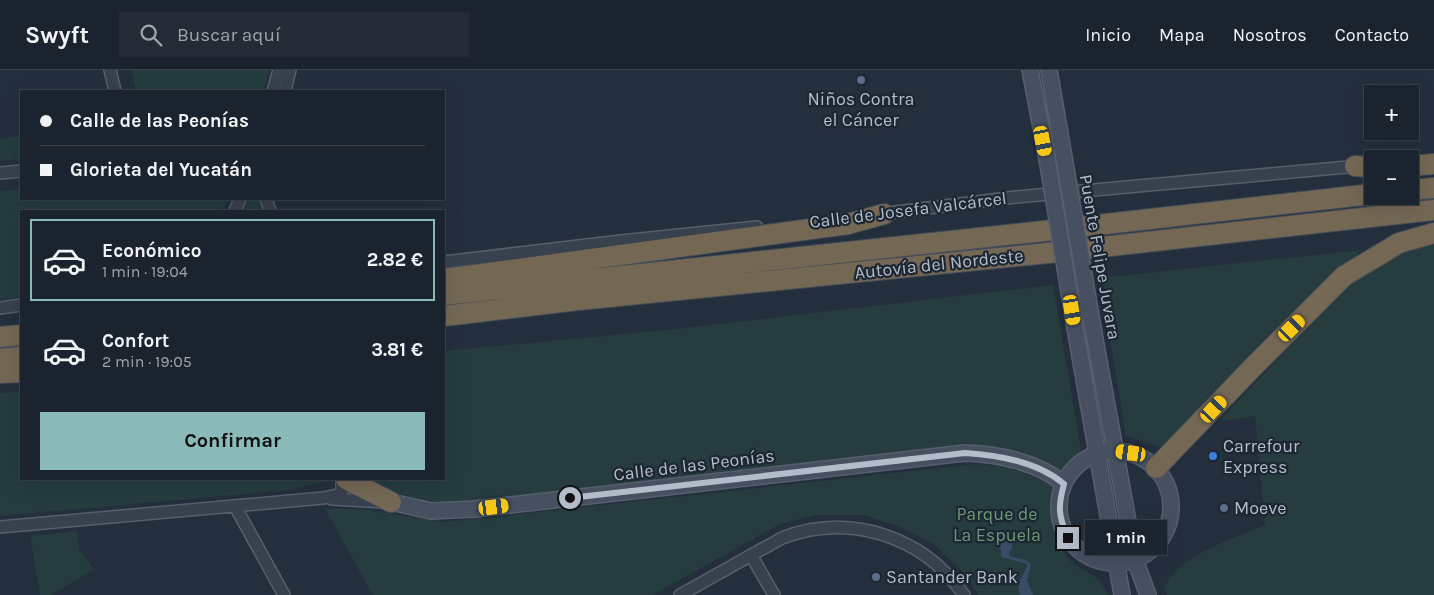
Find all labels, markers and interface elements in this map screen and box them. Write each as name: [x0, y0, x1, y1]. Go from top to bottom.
search box: [119, 12, 469, 57]
text: Swyft: [25, 21, 89, 49]
icon: search: [137, 21, 165, 49]
text: Buscar aquí: [177, 24, 281, 46]
text: Inicio: [1085, 24, 1131, 46]
text: Mapa: [1159, 24, 1205, 46]
text: Nosotros: [1233, 24, 1307, 46]
text: Contacto: [1335, 24, 1409, 46]
marker: Niños Contra el Cáncer: [855, 74, 867, 86]
map controls: [1364, 85, 1419, 205]
button: +: [1364, 85, 1419, 140]
place label: Niños Contra el Cáncer: [807, 88, 915, 131]
text: Calle de las Peonías: [70, 110, 249, 132]
car: [1032, 125, 1053, 157]
button: −: [1364, 150, 1419, 205]
text: Glorieta del Yucatán: [70, 159, 252, 181]
street label: Puente Felipe Juvara: [1075, 173, 1125, 341]
street label: Calle de Josefa Valcárcel: [808, 187, 1008, 233]
icon: car: [42, 238, 87, 283]
text: Económico: [102, 240, 202, 262]
street label: Autovía del Nordeste: [853, 244, 1025, 284]
text: 2.82 €: [367, 249, 423, 271]
text: 1 min · 19:04: [102, 262, 188, 281]
car: [1062, 294, 1081, 326]
car: [1276, 312, 1307, 344]
icon: car: [42, 328, 87, 373]
text: Confort: [102, 330, 169, 352]
text: 3.81 €: [371, 339, 423, 361]
text: 2 min · 19:05: [102, 352, 192, 371]
car: [1198, 393, 1229, 425]
button: Confirmar: [40, 412, 425, 470]
place label: Carrefour Express: [1223, 435, 1300, 478]
car: [1115, 443, 1146, 463]
street label: Calle de las Peonías: [612, 444, 776, 486]
marker: Carrefour Express: [1207, 450, 1219, 462]
route start: [559, 487, 581, 509]
place label: Moeve: [1234, 497, 1287, 519]
car: [478, 498, 509, 516]
marker: Moeve: [1218, 502, 1230, 514]
park label: Parque de La Espuela: [953, 503, 1041, 546]
callout: 1 min: [1086, 520, 1168, 556]
route end: [1057, 527, 1079, 549]
text: 1 min: [1106, 528, 1146, 547]
place label: Santander Bank: [886, 566, 1018, 588]
marker: Santander Bank: [870, 571, 882, 583]

